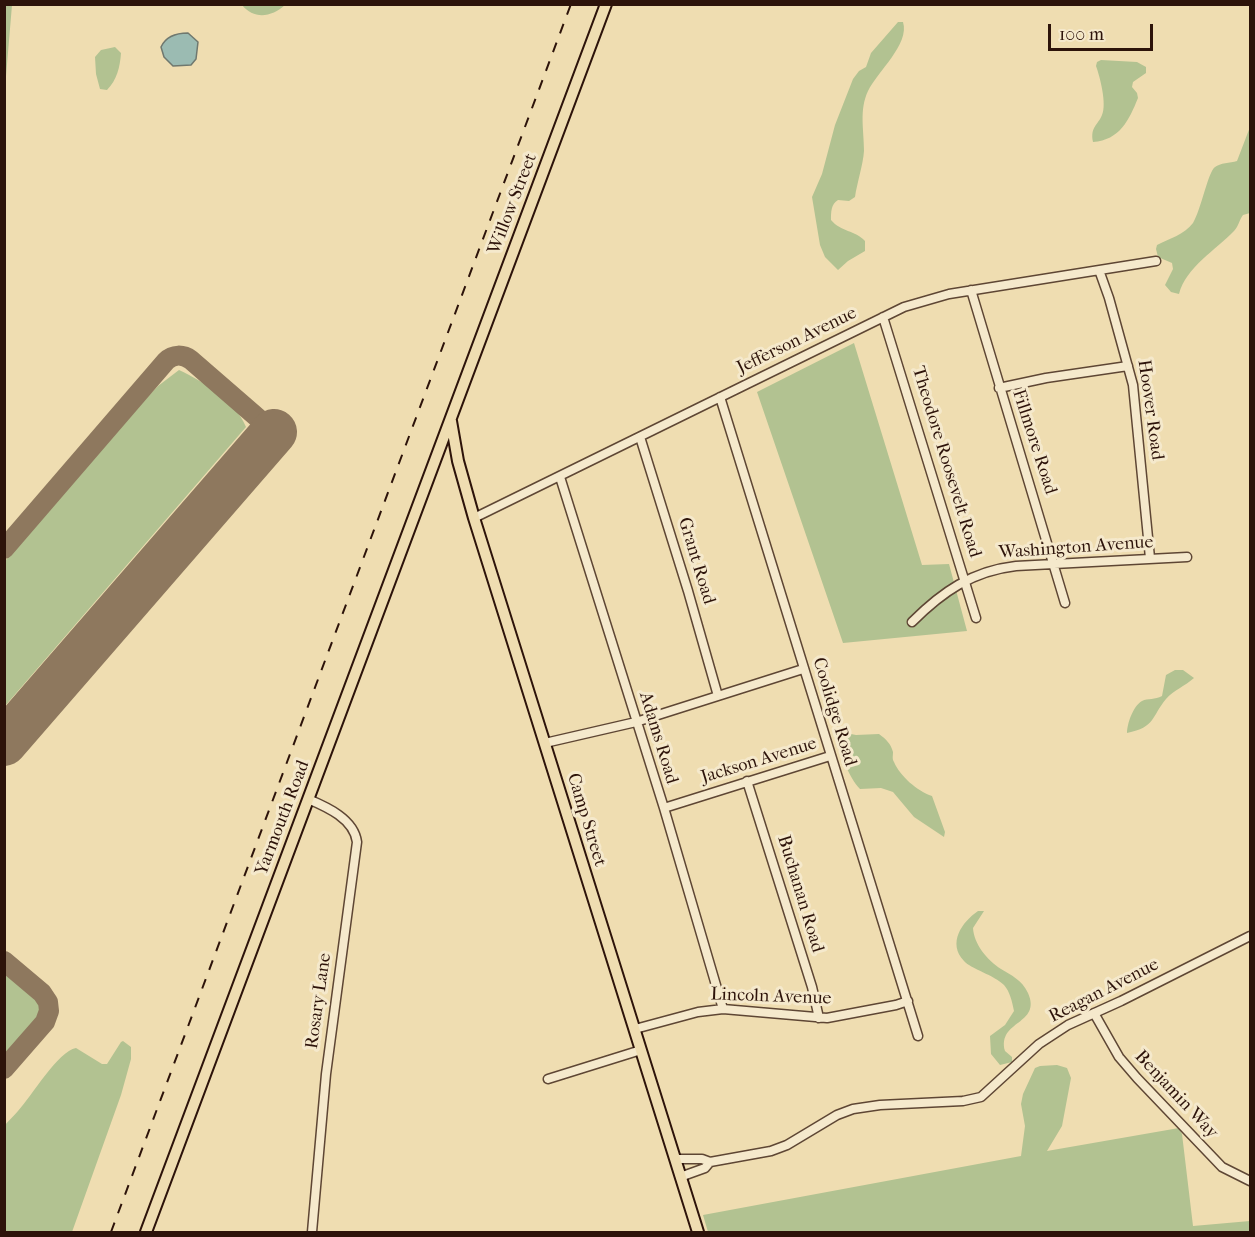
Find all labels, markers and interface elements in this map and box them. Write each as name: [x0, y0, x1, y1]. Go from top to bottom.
scale bar: [1051, 12, 1156, 50]
text: 100 m: [1059, 24, 1104, 45]
street label: Willow Street: [484, 151, 542, 257]
street label: Jefferson Avenue: [734, 303, 860, 379]
street label: Hoover Road: [1132, 358, 1168, 462]
street label: Theodore Roosevelt Road: [907, 364, 985, 560]
street label: Fillmore Road: [1007, 387, 1061, 497]
street label: Grant Road: [673, 515, 719, 607]
street label: Washington Avenue: [998, 532, 1154, 564]
street label: Coolidge Road: [807, 655, 861, 769]
street label: Adams Road: [634, 689, 682, 787]
street label: Jackson Avenue: [699, 733, 819, 789]
street label: Yarmouth Road: [251, 758, 315, 878]
street label: Camp Street: [562, 771, 610, 869]
street label: Buchanan Road: [772, 833, 828, 955]
street label: Rosary Lane: [302, 952, 336, 1050]
street label: Reagan Avenue: [1045, 954, 1163, 1028]
street label: Lincoln Avenue: [710, 984, 832, 1010]
street label: Benjamin Way: [1130, 1046, 1222, 1144]

